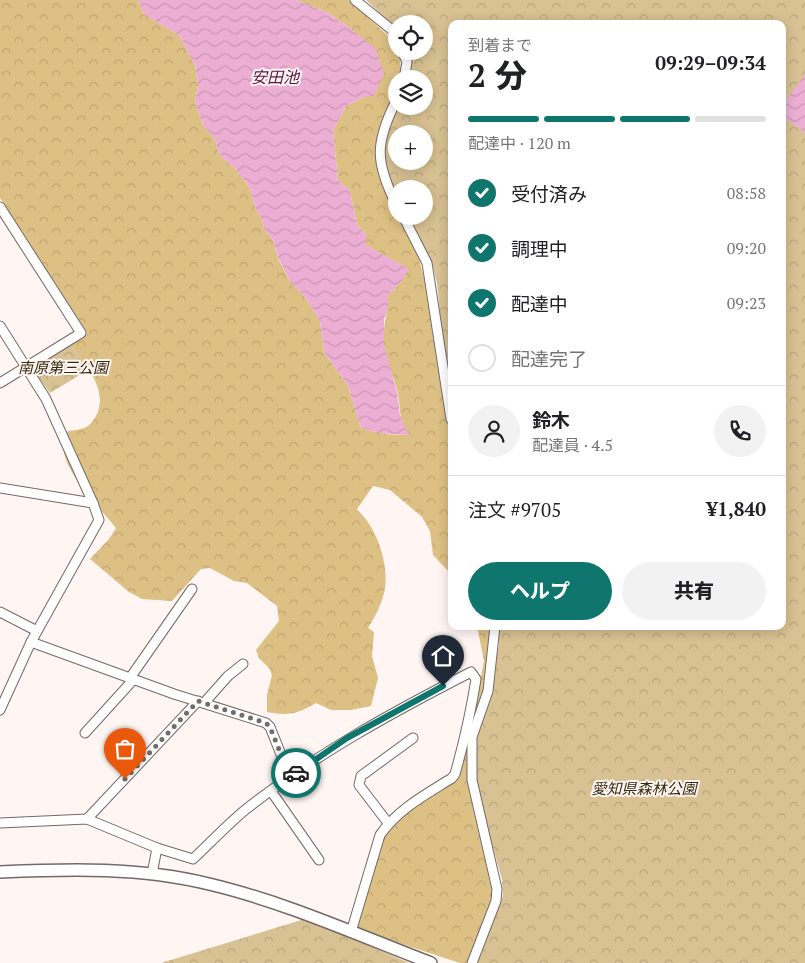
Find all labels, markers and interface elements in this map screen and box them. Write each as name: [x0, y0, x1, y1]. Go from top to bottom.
map controls: [388, 15, 433, 225]
button: locate: [388, 15, 433, 60]
text: 到着まで: [468, 34, 532, 56]
text: 09:29–09:34: [655, 50, 766, 75]
text: 2 分: [468, 54, 527, 96]
water label: 安田池: [251, 66, 301, 88]
button: layers: [388, 70, 433, 115]
button: +: [388, 125, 433, 170]
text: 配達中 · 120 m: [468, 132, 571, 154]
icon: check: [468, 179, 496, 207]
button: −: [388, 180, 433, 225]
text: 受付済み: [511, 181, 587, 206]
text: 08:58: [727, 182, 766, 204]
icon: check: [468, 234, 496, 262]
text: 調理中: [511, 236, 568, 261]
text: 09:20: [727, 237, 766, 259]
icon: check: [468, 289, 496, 317]
text: 配達中: [511, 291, 568, 316]
text: 09:23: [727, 292, 766, 314]
text: 配達完了: [511, 346, 587, 371]
park label: 南原第三公園: [18, 357, 110, 377]
button: person: [468, 405, 520, 457]
button: phone: [714, 405, 766, 457]
text: 鈴木: [532, 407, 570, 432]
text: 配達員 · 4.5: [532, 434, 613, 456]
text: ¥1,840: [707, 496, 766, 521]
text: 注文 #9705: [468, 497, 561, 522]
button: ヘルプ: [468, 562, 612, 620]
button: 共有: [622, 562, 766, 620]
pin: [422, 635, 464, 686]
icon: home: [429, 642, 457, 670]
pin: [104, 728, 146, 779]
icon: bag: [111, 735, 139, 763]
courier: [271, 748, 321, 798]
icon: car: [282, 759, 310, 787]
park label: 愛知県森林公園: [591, 778, 698, 798]

